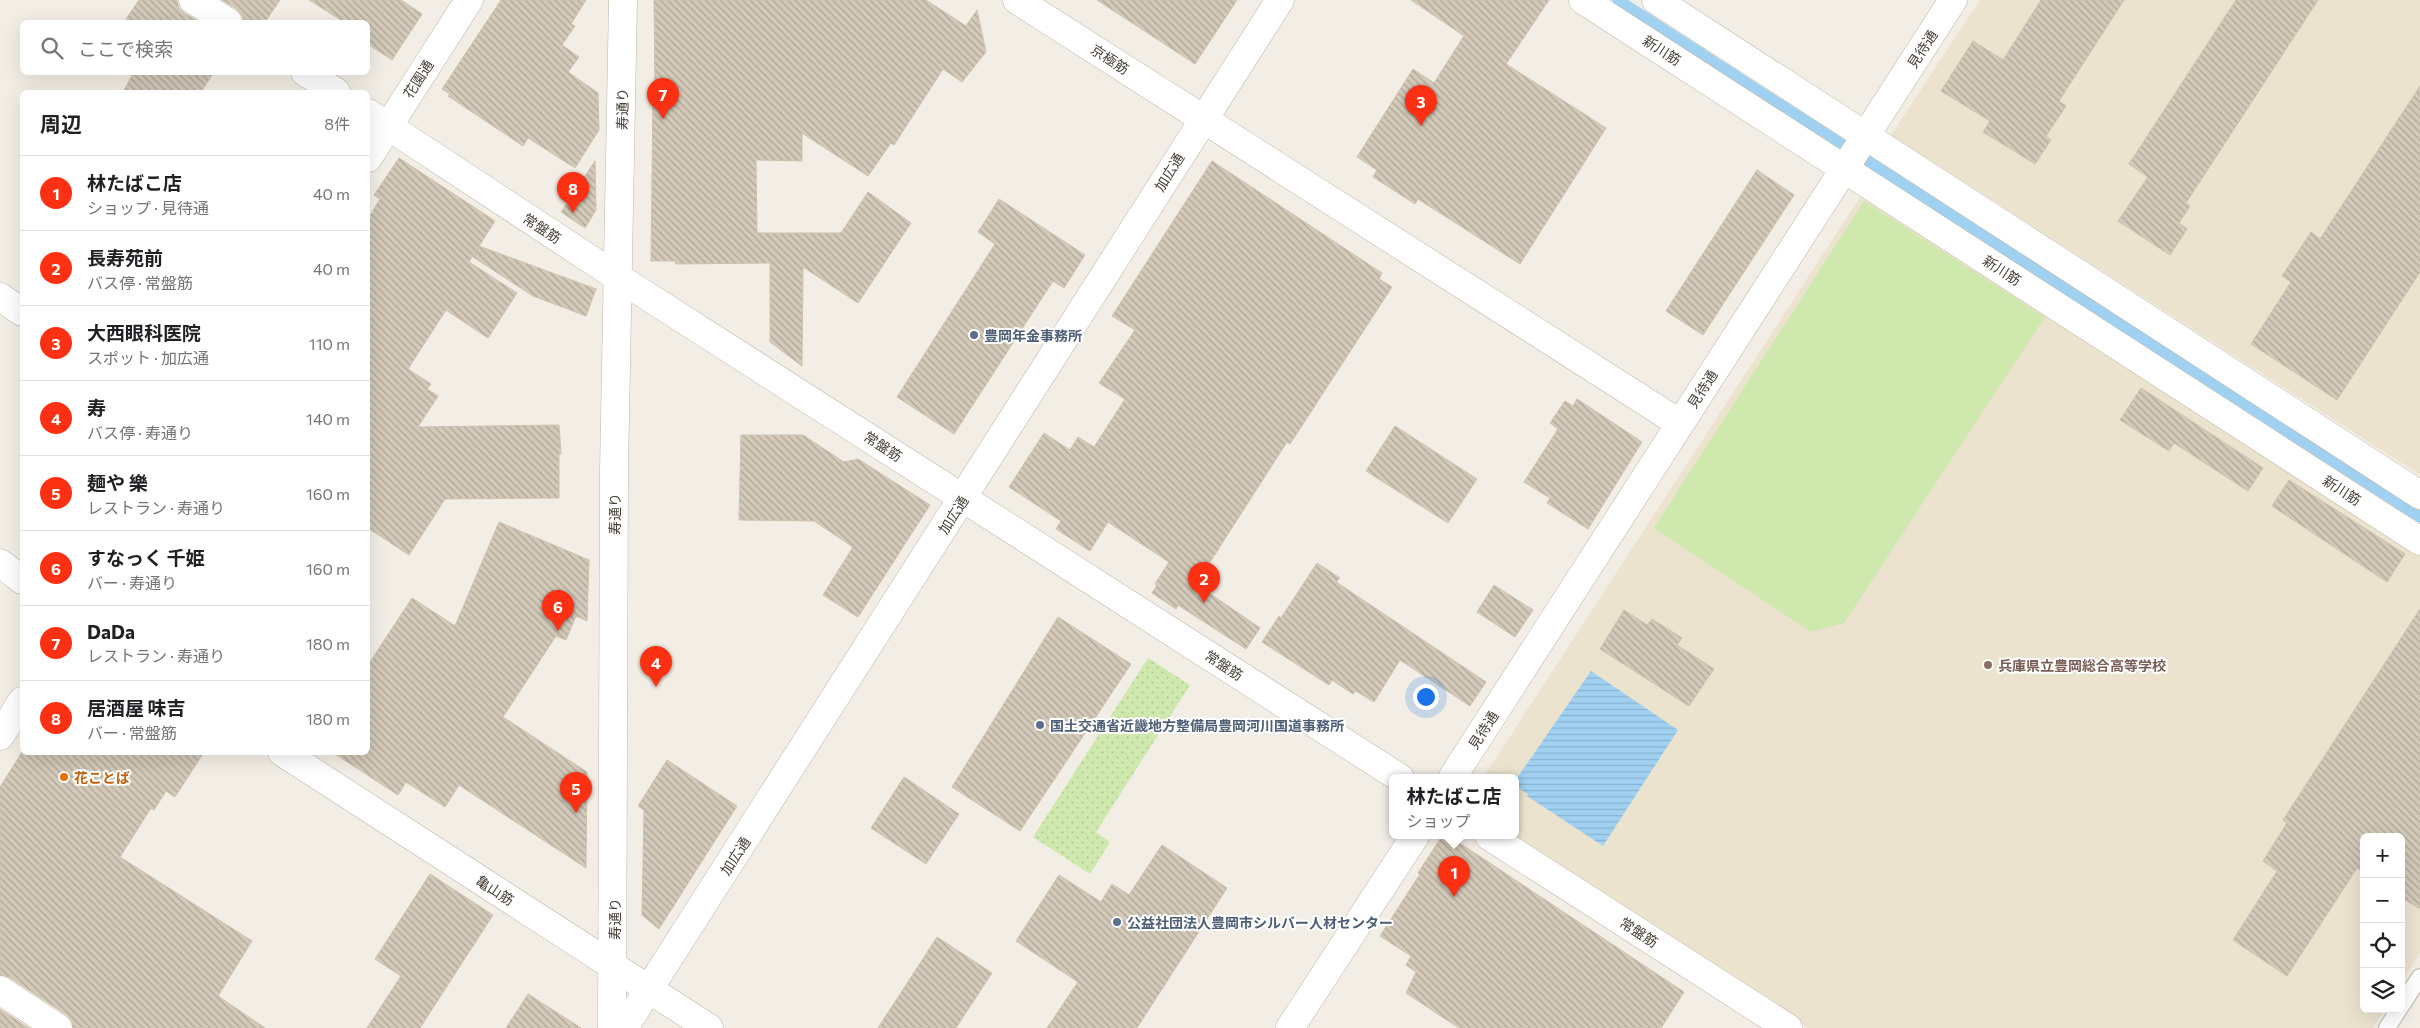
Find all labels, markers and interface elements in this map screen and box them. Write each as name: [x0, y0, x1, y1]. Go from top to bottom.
search box: [20, 20, 370, 75]
street label: 見待通: [1903, 27, 1941, 71]
street label: 新川筋: [1640, 31, 1684, 69]
icon: search: [38, 34, 66, 62]
text: ここで検索: [78, 37, 173, 60]
street label: 京極筋: [1088, 40, 1132, 78]
street label: 花園通: [399, 57, 437, 101]
pin: 7: [647, 78, 679, 119]
pin: 3: [1405, 85, 1437, 126]
street label: 寿通り: [613, 88, 631, 130]
text: 周辺: [40, 111, 82, 136]
text: 8件: [324, 114, 350, 133]
street label: 加広通: [1151, 150, 1187, 194]
text: 林たばこ店: [87, 171, 182, 194]
pin: 8: [557, 172, 589, 213]
text: 1: [52, 184, 60, 203]
text: 40 m: [313, 184, 350, 203]
text: ショップ · 見待通: [87, 198, 209, 217]
street label: 常盤筋: [520, 209, 564, 247]
text: 長寿苑前: [87, 246, 163, 269]
street label: 新川筋: [1980, 251, 2024, 289]
text: 2: [51, 259, 61, 278]
text: 40 m: [313, 259, 350, 278]
text: バス停 · 常盤筋: [87, 273, 193, 292]
text: 大西眼科医院: [87, 321, 201, 344]
place label: 豊岡年金事務所: [984, 327, 1082, 344]
marker: 豊岡年金事務所: [968, 329, 980, 341]
text: 3: [51, 334, 61, 353]
text: 110 m: [309, 334, 350, 353]
text: スポット · 加広通: [87, 348, 209, 367]
street label: 見待通: [1683, 367, 1721, 411]
text: 寿: [87, 396, 106, 419]
text: 4: [51, 409, 61, 428]
text: 140 m: [306, 409, 350, 428]
text: バス停 · 寿通り: [87, 423, 193, 442]
street label: 常盤筋: [861, 427, 905, 465]
text: 麺や 樂: [87, 471, 148, 494]
street label: 新川筋: [2320, 471, 2364, 509]
text: 5: [51, 484, 61, 503]
text: 160 m: [306, 484, 350, 503]
street label: 寿通り: [606, 493, 623, 535]
street label: 加広通: [934, 493, 972, 537]
text: レストラン · 寿通り: [87, 498, 225, 517]
text: すなっく 千姫: [87, 546, 205, 569]
text: 6: [51, 559, 61, 578]
text: 160 m: [306, 559, 350, 578]
pin: 2: [1188, 562, 1220, 603]
text: バー · 寿通り: [87, 573, 177, 592]
pin: 6: [542, 590, 574, 631]
text: DaDa: [87, 620, 135, 643]
text: 7: [52, 634, 60, 653]
text: 180 m: [306, 634, 350, 653]
text: レストラン · 寿通り: [87, 646, 225, 665]
pin: 4: [640, 646, 672, 687]
street label: 常盤筋: [1202, 646, 1246, 684]
place label: 兵庫県立豊岡総合高等学校: [1998, 657, 2166, 674]
marker: 兵庫県立豊岡総合高等学校: [1982, 659, 1994, 671]
your location: [1413, 684, 1439, 710]
text: 居酒屋 味吉: [87, 696, 186, 719]
street label: 見待通: [1464, 708, 1502, 752]
text: 8: [51, 709, 61, 728]
text: 180 m: [306, 709, 350, 728]
place label: 国土交通省近畿地方整備局豊岡河川国道事務所: [1050, 717, 1344, 734]
marker: 国土交通省近畿地方整備局豊岡河川国道事務所: [1034, 719, 1046, 731]
text: バー · 常盤筋: [87, 723, 177, 742]
place label: 花ことば: [74, 769, 130, 786]
marker: 花ことば: [58, 771, 70, 783]
pin: 5: [560, 772, 592, 813]
popup: [1389, 774, 1519, 839]
text: 林たばこ店: [1406, 784, 1502, 807]
text: ショップ: [1406, 811, 1471, 830]
map controls: [2360, 833, 2405, 1013]
button: +: [2360, 833, 2405, 878]
street label: 加広通: [716, 834, 754, 878]
pin: 1: [1438, 856, 1470, 897]
street label: 亀山筋: [473, 871, 517, 909]
button: −: [2360, 878, 2405, 923]
street label: 寿通り: [606, 898, 623, 940]
street label: 常盤筋: [1617, 913, 1661, 951]
place label: 公益社団法人豊岡市シルバー人材センター: [1127, 914, 1393, 931]
marker: 公益社団法人豊岡市シルバー人材センター: [1111, 916, 1123, 928]
button: locate: [2360, 923, 2405, 968]
button: layers: [2360, 968, 2405, 1013]

